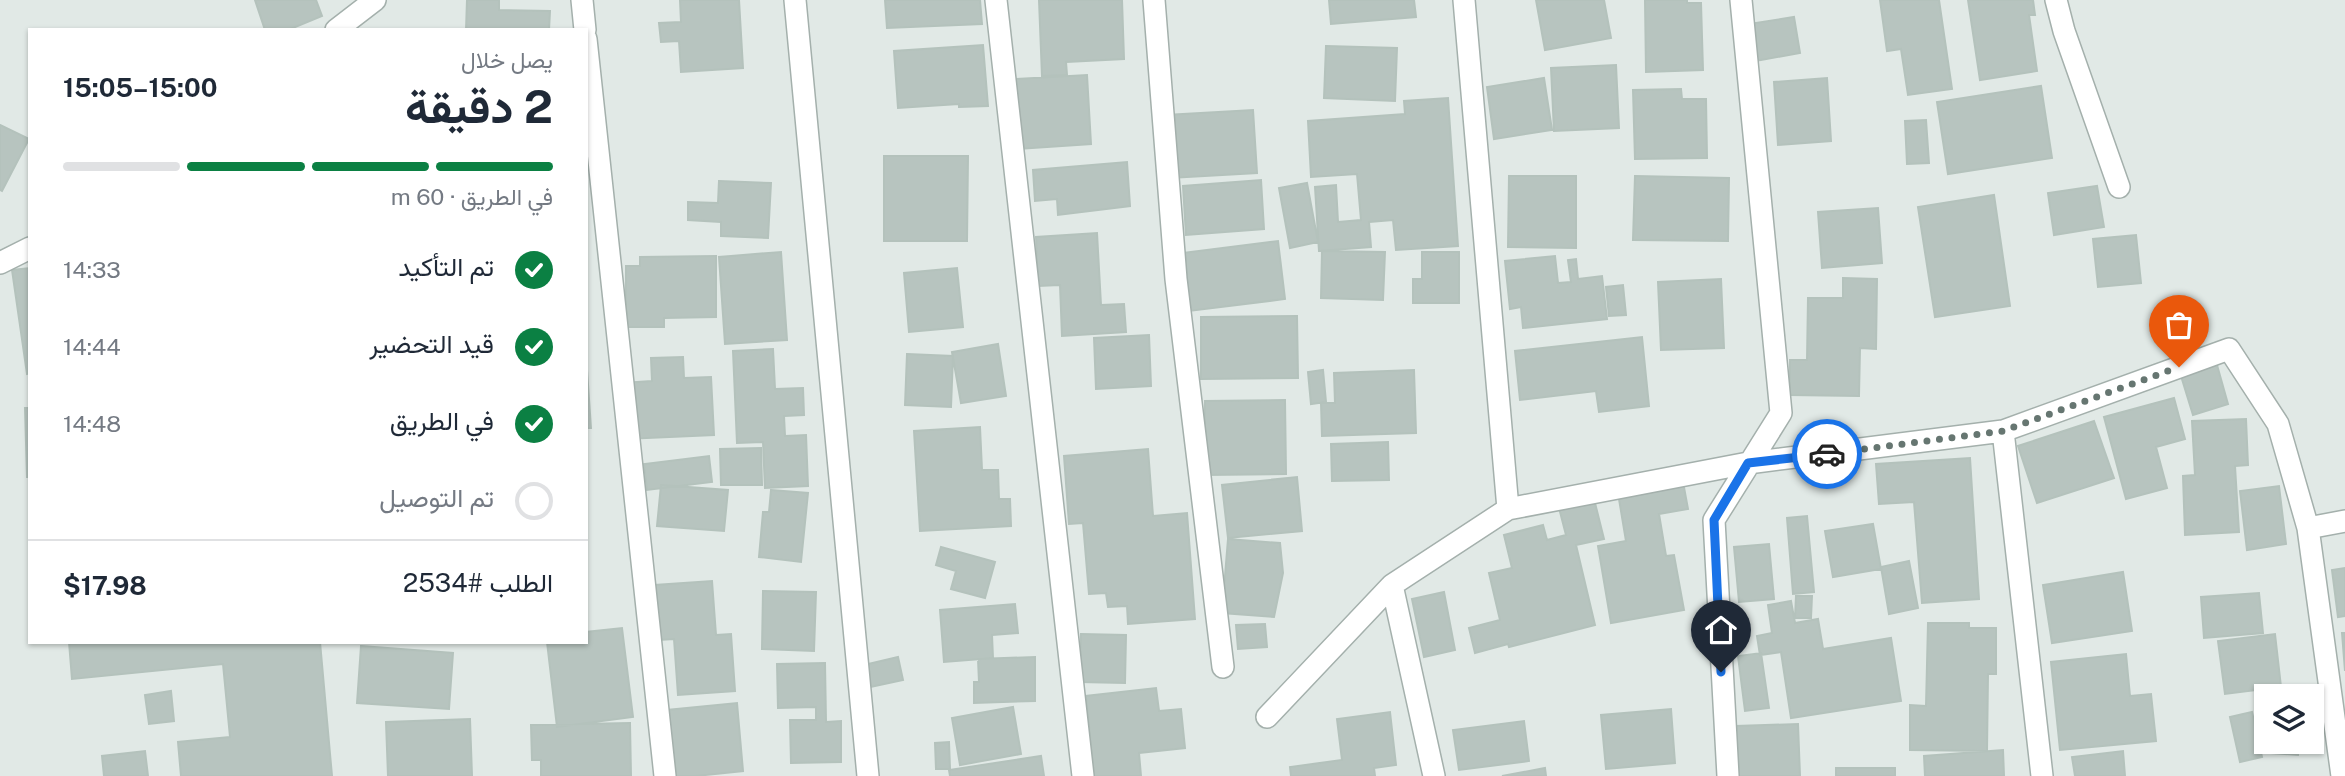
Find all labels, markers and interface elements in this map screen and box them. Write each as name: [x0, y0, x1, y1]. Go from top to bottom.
text: يصل خلال: [461, 46, 553, 73]
text: 15:00–15:05: [63, 72, 218, 103]
text: 2 دقيقة: [405, 79, 553, 133]
text: في الطريق · 60 m: [391, 183, 553, 210]
text: تم التأكيد: [398, 251, 494, 282]
icon: check: [515, 251, 553, 289]
text: 14:33: [63, 256, 121, 283]
pin: [2149, 295, 2209, 367]
icon: bag: [2160, 306, 2198, 344]
text: قيد التحضير: [369, 328, 494, 359]
icon: check: [515, 328, 553, 366]
text: 14:44: [63, 333, 121, 360]
text: في الطريق: [390, 405, 494, 436]
icon: check: [515, 405, 553, 443]
text: 14:48: [63, 410, 121, 437]
courier: [1792, 419, 1862, 489]
icon: car: [1808, 435, 1846, 473]
text: تم التوصيل: [379, 482, 494, 513]
text: الطلب #2534: [403, 567, 553, 598]
text: $17.98: [63, 570, 147, 601]
pin: [1691, 600, 1751, 672]
icon: home: [1702, 611, 1740, 649]
map controls: [2254, 684, 2324, 754]
button: layers: [2254, 684, 2324, 754]

